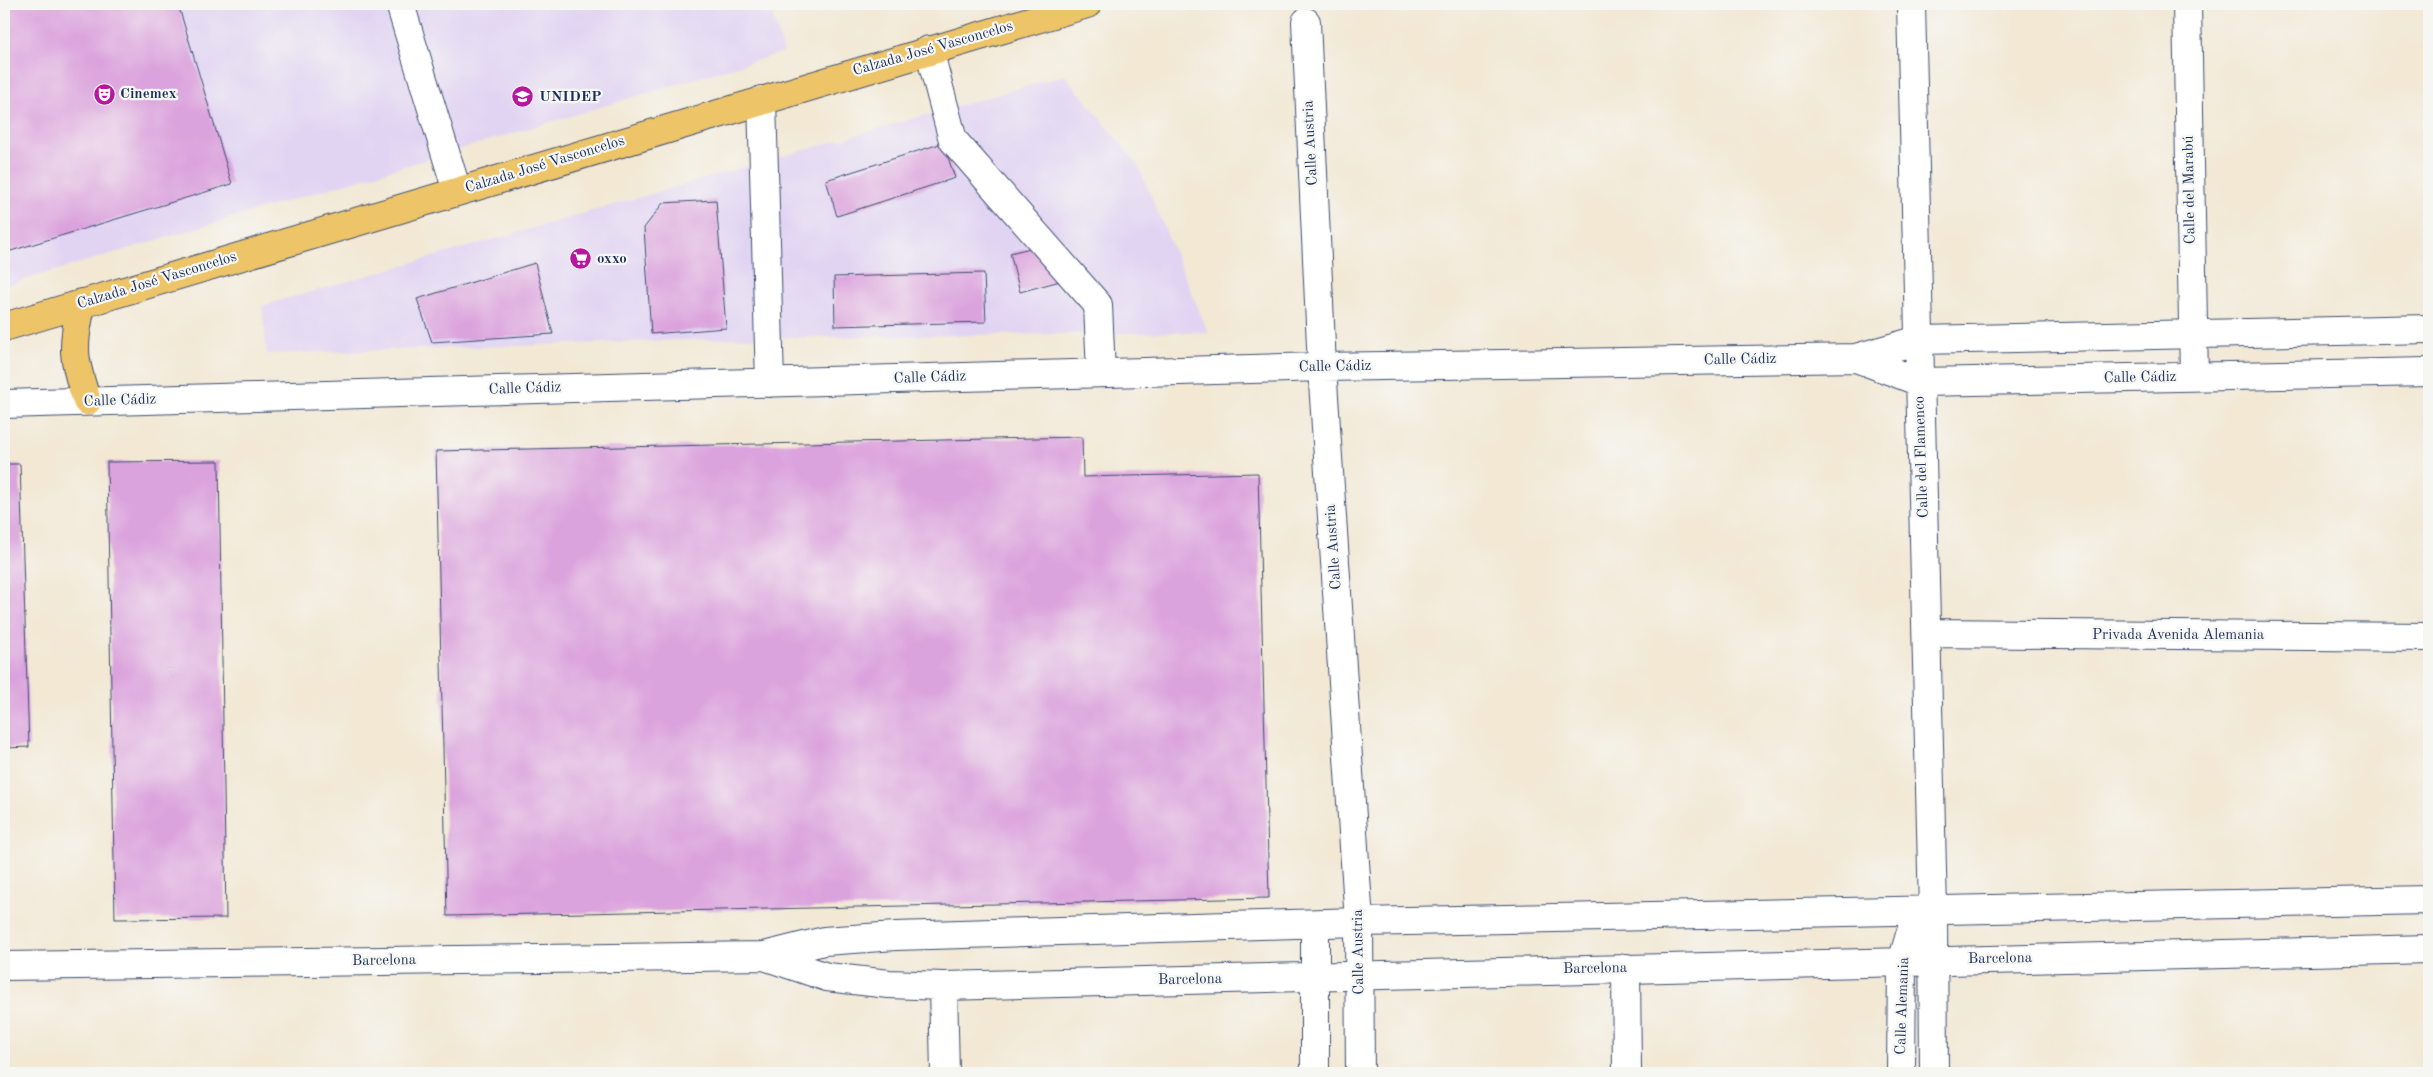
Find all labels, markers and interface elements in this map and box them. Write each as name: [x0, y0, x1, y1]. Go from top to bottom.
street label: Calzada José Vasconcelos: [851, 19, 1015, 79]
theatre icon: Cinemex: [92, 82, 116, 106]
school or university icon: UNIDEP: [511, 85, 535, 109]
place label: Cinemex: [120, 87, 177, 102]
place label: UNIDEP: [539, 90, 602, 105]
street label: Calle Austria: [1301, 99, 1321, 186]
street label: Calzada José Vasconcelos: [463, 134, 627, 196]
street label: Calle del Marabú: [2182, 135, 2198, 245]
supermarket icon: oxxo: [569, 247, 593, 271]
street label: Calzada José Vasconcelos: [75, 250, 239, 312]
place label: oxxo: [597, 252, 627, 267]
street label: Calle Cádiz: [1704, 352, 1776, 368]
street label: Calle Cádiz: [1299, 359, 1371, 375]
street label: Calle Cádiz: [893, 369, 967, 387]
street label: Calle Cádiz: [2104, 370, 2176, 386]
street label: Calle Cádiz: [488, 380, 562, 398]
street label: Calle Cádiz: [83, 392, 157, 410]
street label: Calle del Flamenco: [1912, 396, 1932, 518]
street label: Calle Austria: [1323, 503, 1344, 590]
street label: Privada Avenida Alemania: [2092, 628, 2265, 643]
street label: Calle Austria: [1351, 909, 1367, 995]
street label: Barcelona: [1968, 951, 2033, 967]
street label: Barcelona: [352, 953, 417, 969]
street label: Calle Alemania: [1894, 956, 1912, 1055]
street label: Barcelona: [1563, 961, 1628, 977]
street label: Barcelona: [1158, 972, 1223, 988]

